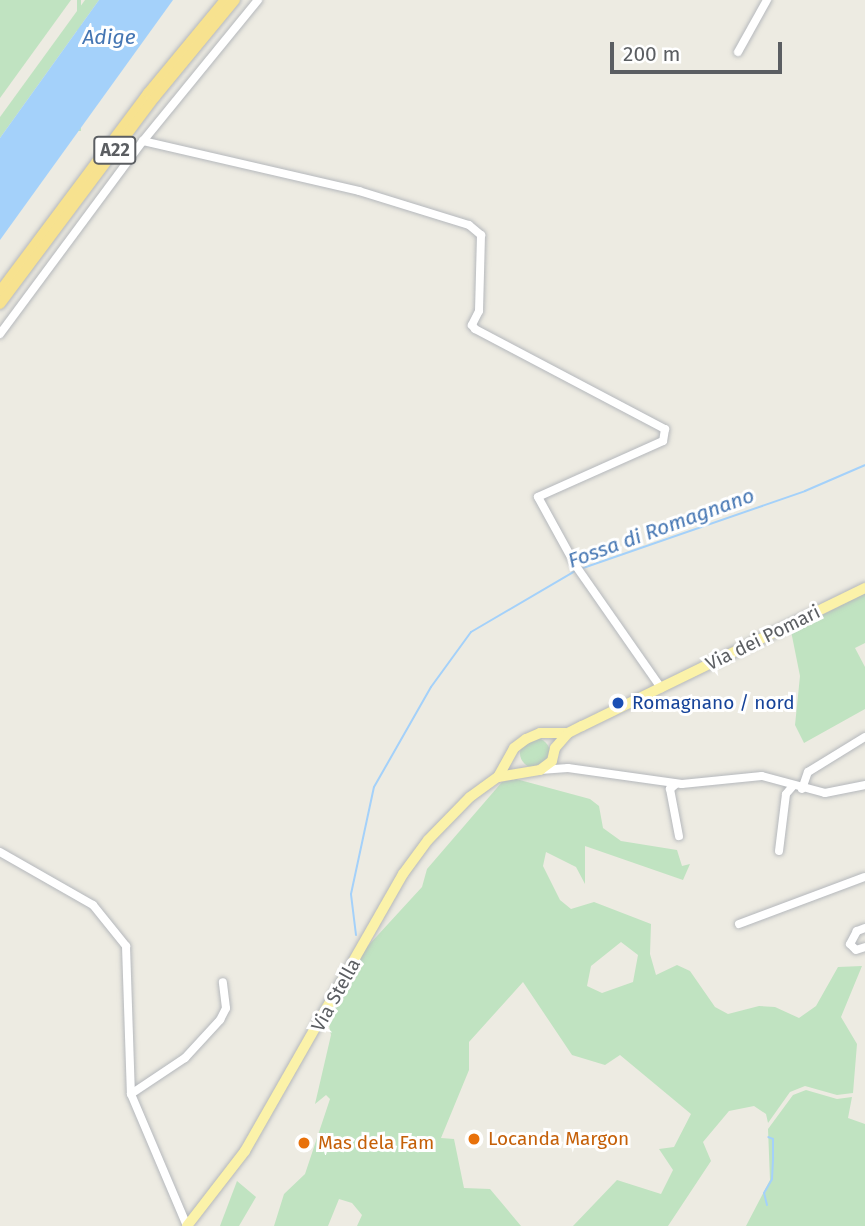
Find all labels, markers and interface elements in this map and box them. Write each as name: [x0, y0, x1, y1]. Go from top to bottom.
water label: Adige: [82, 24, 136, 50]
scale bar: [613, 28, 784, 72]
text: 200 m: [623, 41, 680, 67]
road number: A22: [92, 135, 138, 164]
water label: Fossa di Romagnano: [564, 483, 758, 573]
street label: Via dei Pomari: [702, 601, 824, 675]
place label: Romagnano / nord: [632, 692, 795, 714]
marker: Romagnano / nord: [610, 695, 626, 711]
street label: Via Stella: [307, 955, 365, 1035]
place label: Locanda Margon: [488, 1128, 629, 1150]
marker: Locanda Margon: [466, 1131, 482, 1147]
place label: Mas dela Fam: [318, 1132, 434, 1154]
marker: Mas dela Fam: [296, 1135, 312, 1151]

